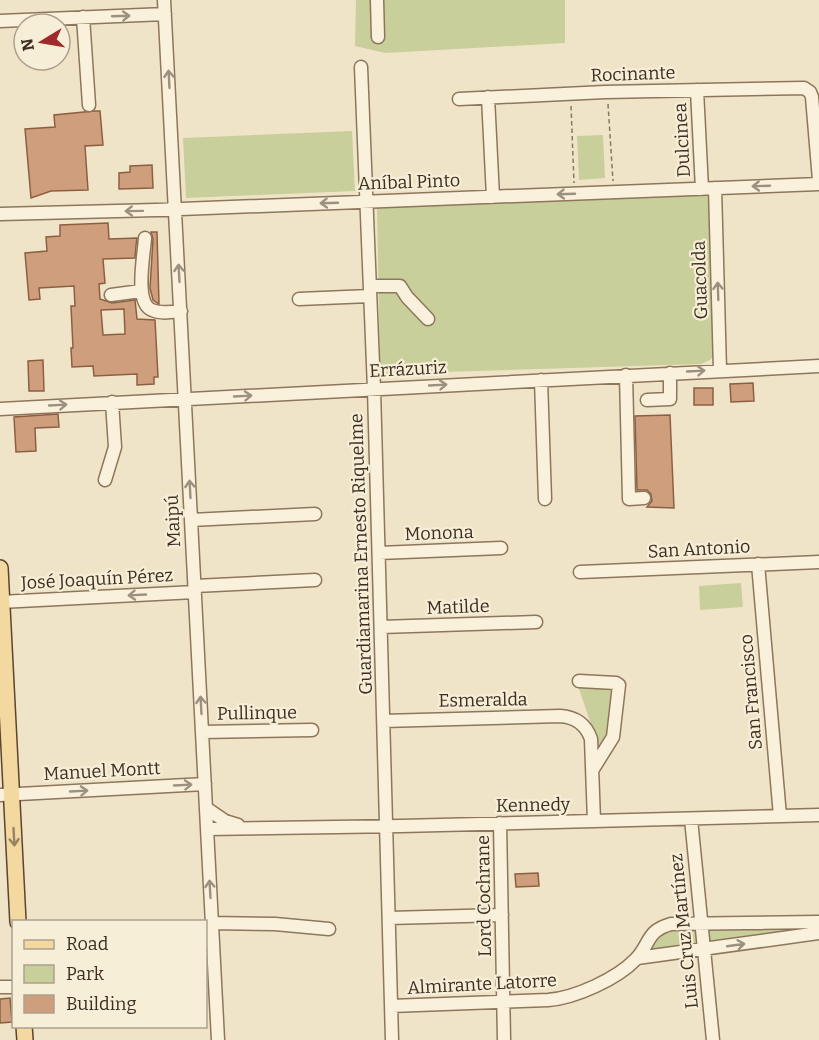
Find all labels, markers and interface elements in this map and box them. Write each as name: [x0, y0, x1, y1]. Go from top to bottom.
one-way arrow: [111, 10, 131, 22]
north arrow: [12, 12, 72, 72]
text: N: [17, 37, 38, 53]
street label: Rocinante: [590, 62, 676, 86]
one-way arrow: [163, 69, 174, 89]
street label: Dulcinea: [669, 102, 695, 178]
street label: Aníbal Pinto: [357, 169, 461, 195]
one-way arrow: [751, 181, 771, 192]
one-way arrow: [556, 188, 576, 200]
one-way arrow: [319, 198, 339, 209]
one-way arrow: [125, 205, 145, 216]
street label: Guacolda: [688, 240, 712, 320]
one-way arrow: [173, 264, 184, 284]
one-way arrow: [712, 281, 724, 301]
street label: Errázuriz: [369, 356, 447, 382]
one-way arrow: [685, 366, 705, 377]
one-way arrow: [428, 380, 448, 391]
one-way arrow: [233, 390, 253, 401]
one-way arrow: [48, 400, 68, 411]
street label: Guardiamarina Ernesto Riquelme: [345, 413, 377, 695]
one-way arrow: [184, 479, 195, 499]
street label: Maipú: [161, 494, 185, 548]
street label: Monona: [404, 521, 474, 545]
street label: San Antonio: [647, 535, 751, 563]
street label: José Joaquín Pérez: [19, 564, 174, 594]
one-way arrow: [127, 589, 147, 600]
street label: Matilde: [426, 595, 490, 619]
street label: San Francisco: [735, 633, 767, 751]
street label: Esmeralda: [438, 688, 528, 712]
one-way arrow: [195, 695, 206, 715]
street label: Pullinque: [217, 701, 297, 725]
street label: Manuel Montt: [43, 757, 162, 785]
one-way arrow: [172, 780, 192, 791]
one-way arrow: [69, 785, 89, 796]
street label: Kennedy: [496, 793, 571, 817]
one-way arrow: [8, 826, 19, 846]
street label: Lord Cochrane: [472, 835, 496, 957]
street label: Luis Cruz Martínez: [665, 852, 703, 1010]
one-way arrow: [205, 880, 216, 900]
legend: [12, 920, 207, 1028]
text: Road: [66, 933, 109, 955]
one-way arrow: [726, 939, 746, 950]
text: Park: [66, 963, 105, 985]
street label: Almirante Latorre: [407, 969, 557, 999]
text: Building: [66, 993, 137, 1015]

